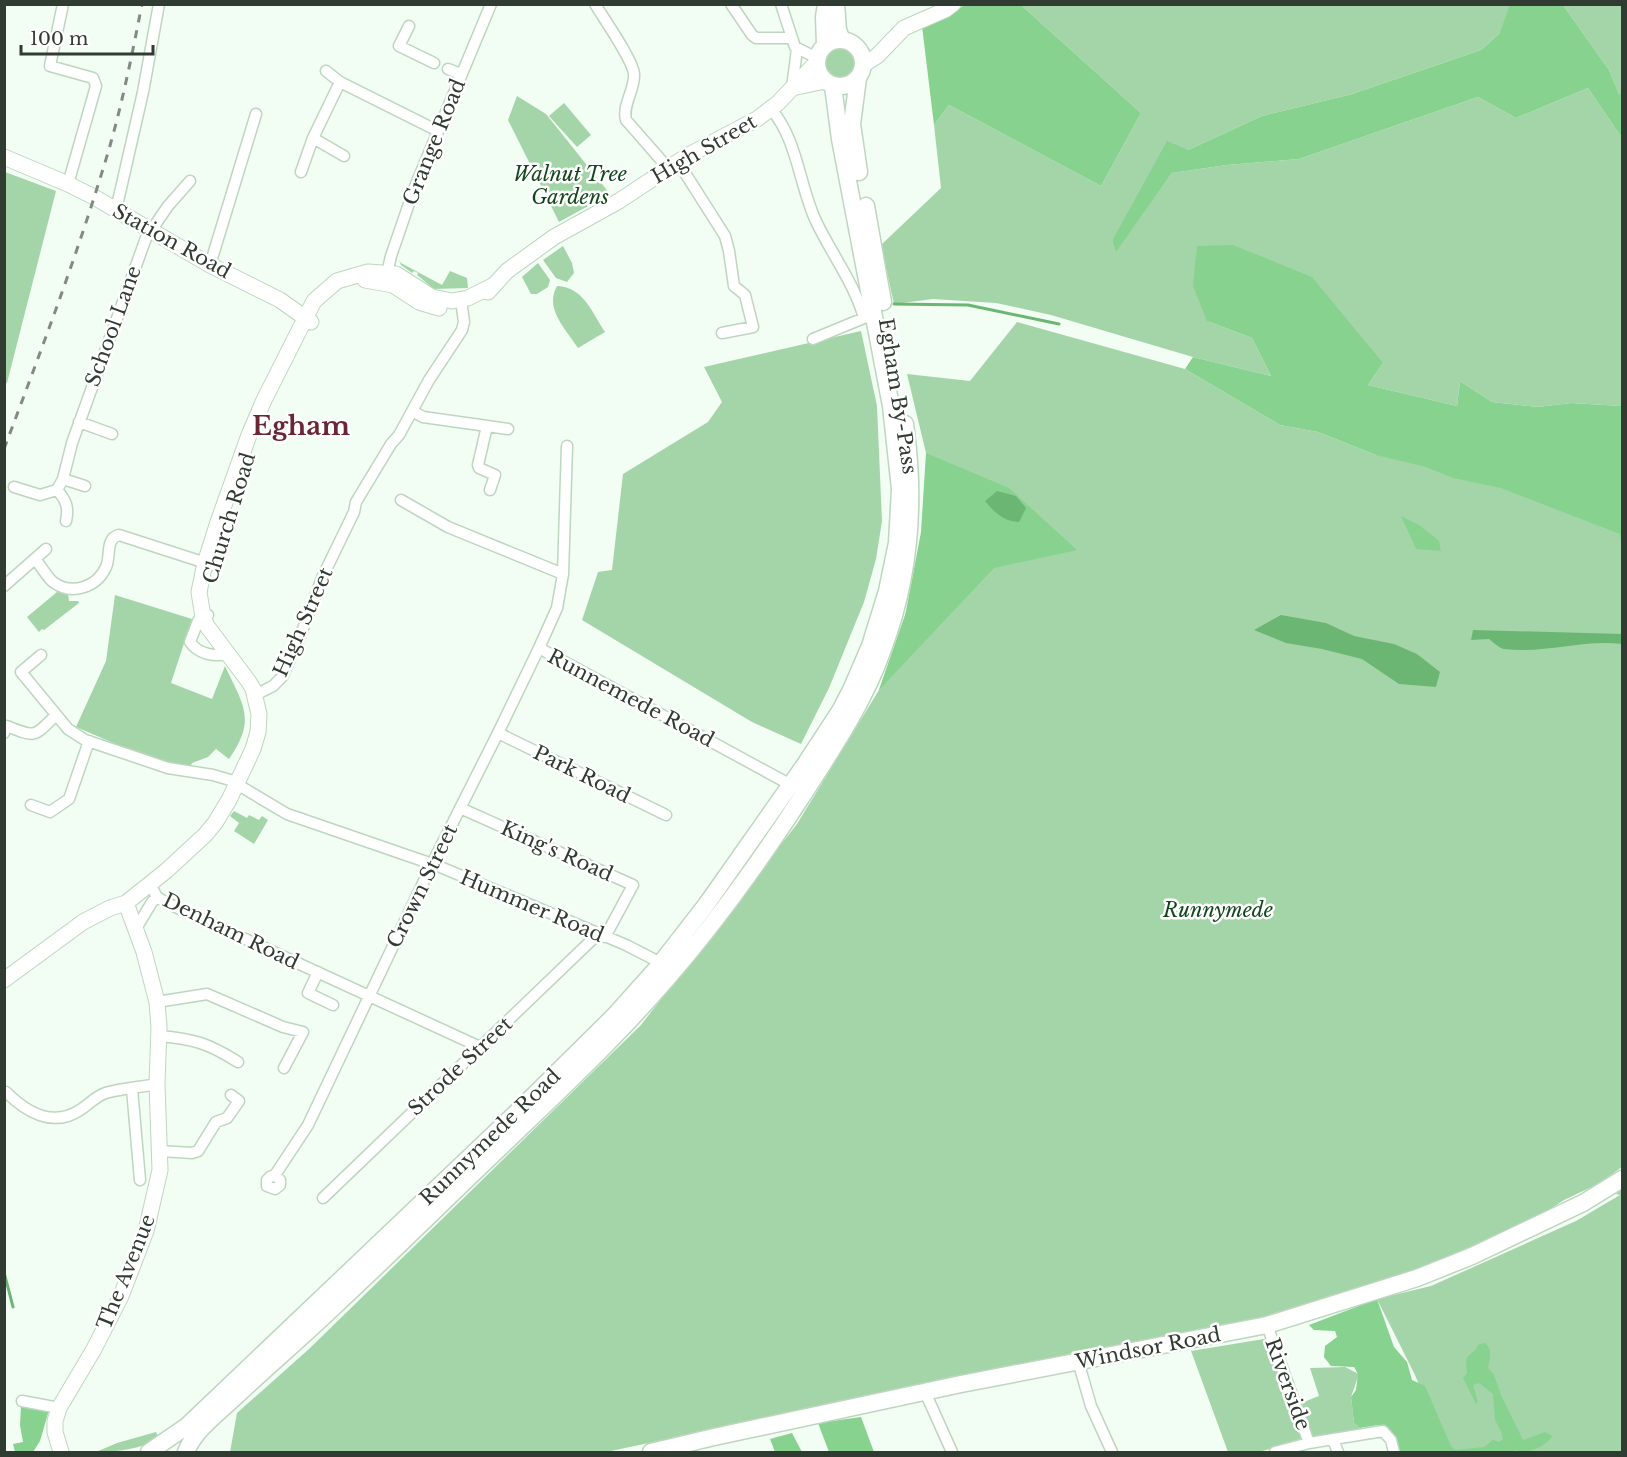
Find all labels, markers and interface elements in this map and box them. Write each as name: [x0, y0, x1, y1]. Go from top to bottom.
scale bar: [21, 18, 153, 56]
text: 100 m: [30, 28, 88, 50]
street label: Grange Road: [398, 75, 470, 209]
street label: High Street: [647, 109, 761, 189]
park label: Walnut Tree Gardens: [513, 162, 627, 209]
street label: Station Road: [109, 199, 235, 283]
street label: School Lane: [80, 262, 146, 390]
street label: Egham By-Pass: [874, 316, 922, 476]
district label: Egham: [252, 410, 350, 442]
street label: Church Road: [198, 449, 260, 587]
street label: High Street: [268, 563, 338, 680]
street label: Runnemede Road: [544, 644, 718, 752]
street label: Park Road: [529, 740, 635, 808]
street label: King's Road: [497, 816, 617, 886]
street label: Crown Street: [382, 820, 463, 952]
street label: Hummer Road: [456, 865, 608, 947]
street label: Denham Road: [159, 888, 303, 974]
park label: Runnymede: [1162, 898, 1273, 922]
street label: Strode Street: [403, 1011, 517, 1120]
street label: Runnymede Road: [415, 1064, 565, 1210]
street label: The Avenue: [92, 1211, 160, 1333]
street label: Windsor Road: [1072, 1322, 1223, 1374]
street label: Riverside: [1260, 1335, 1316, 1433]

